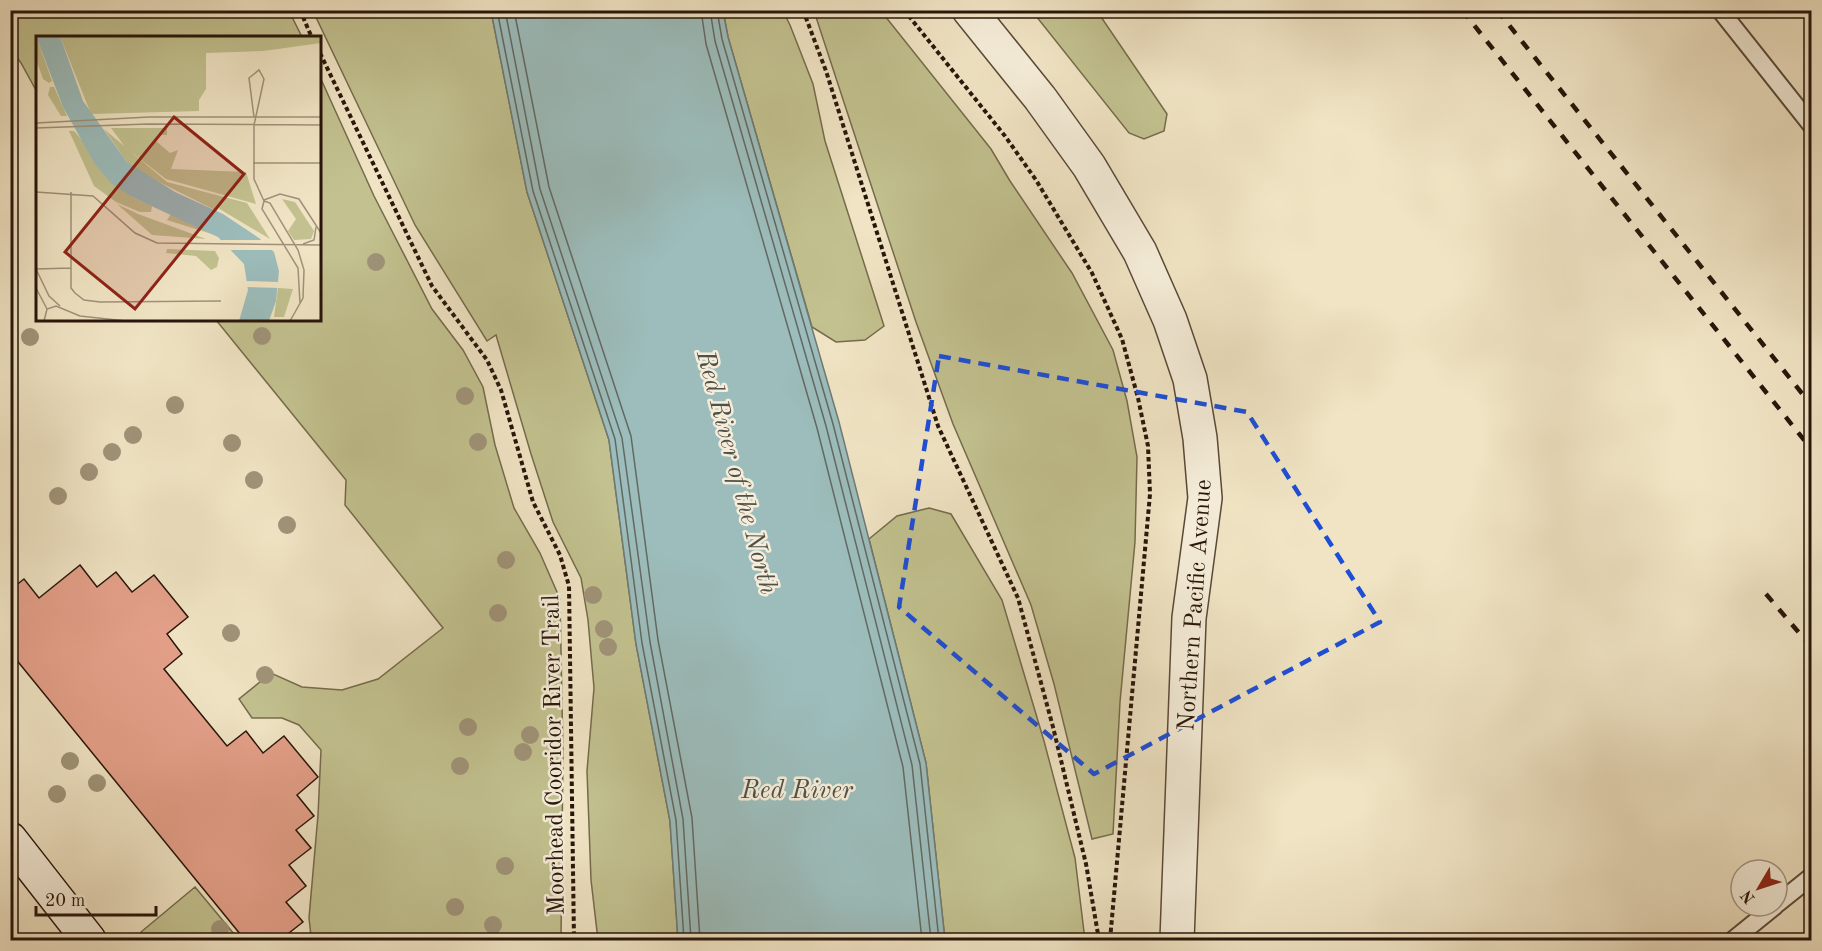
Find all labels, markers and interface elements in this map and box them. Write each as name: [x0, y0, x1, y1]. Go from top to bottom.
inset map: [36, 36, 321, 321]
water label: Red River of the North: [691, 347, 781, 597]
street label: Northern Pacific Avenue: [1175, 478, 1217, 732]
street label: Moorhead Cooridor River Trail: [540, 594, 570, 916]
water label: Red River: [740, 778, 854, 804]
north arrow: [1729, 858, 1789, 918]
scale bar: [36, 879, 156, 917]
text: N: [1738, 886, 1759, 906]
text: 20 m: [45, 892, 85, 910]

